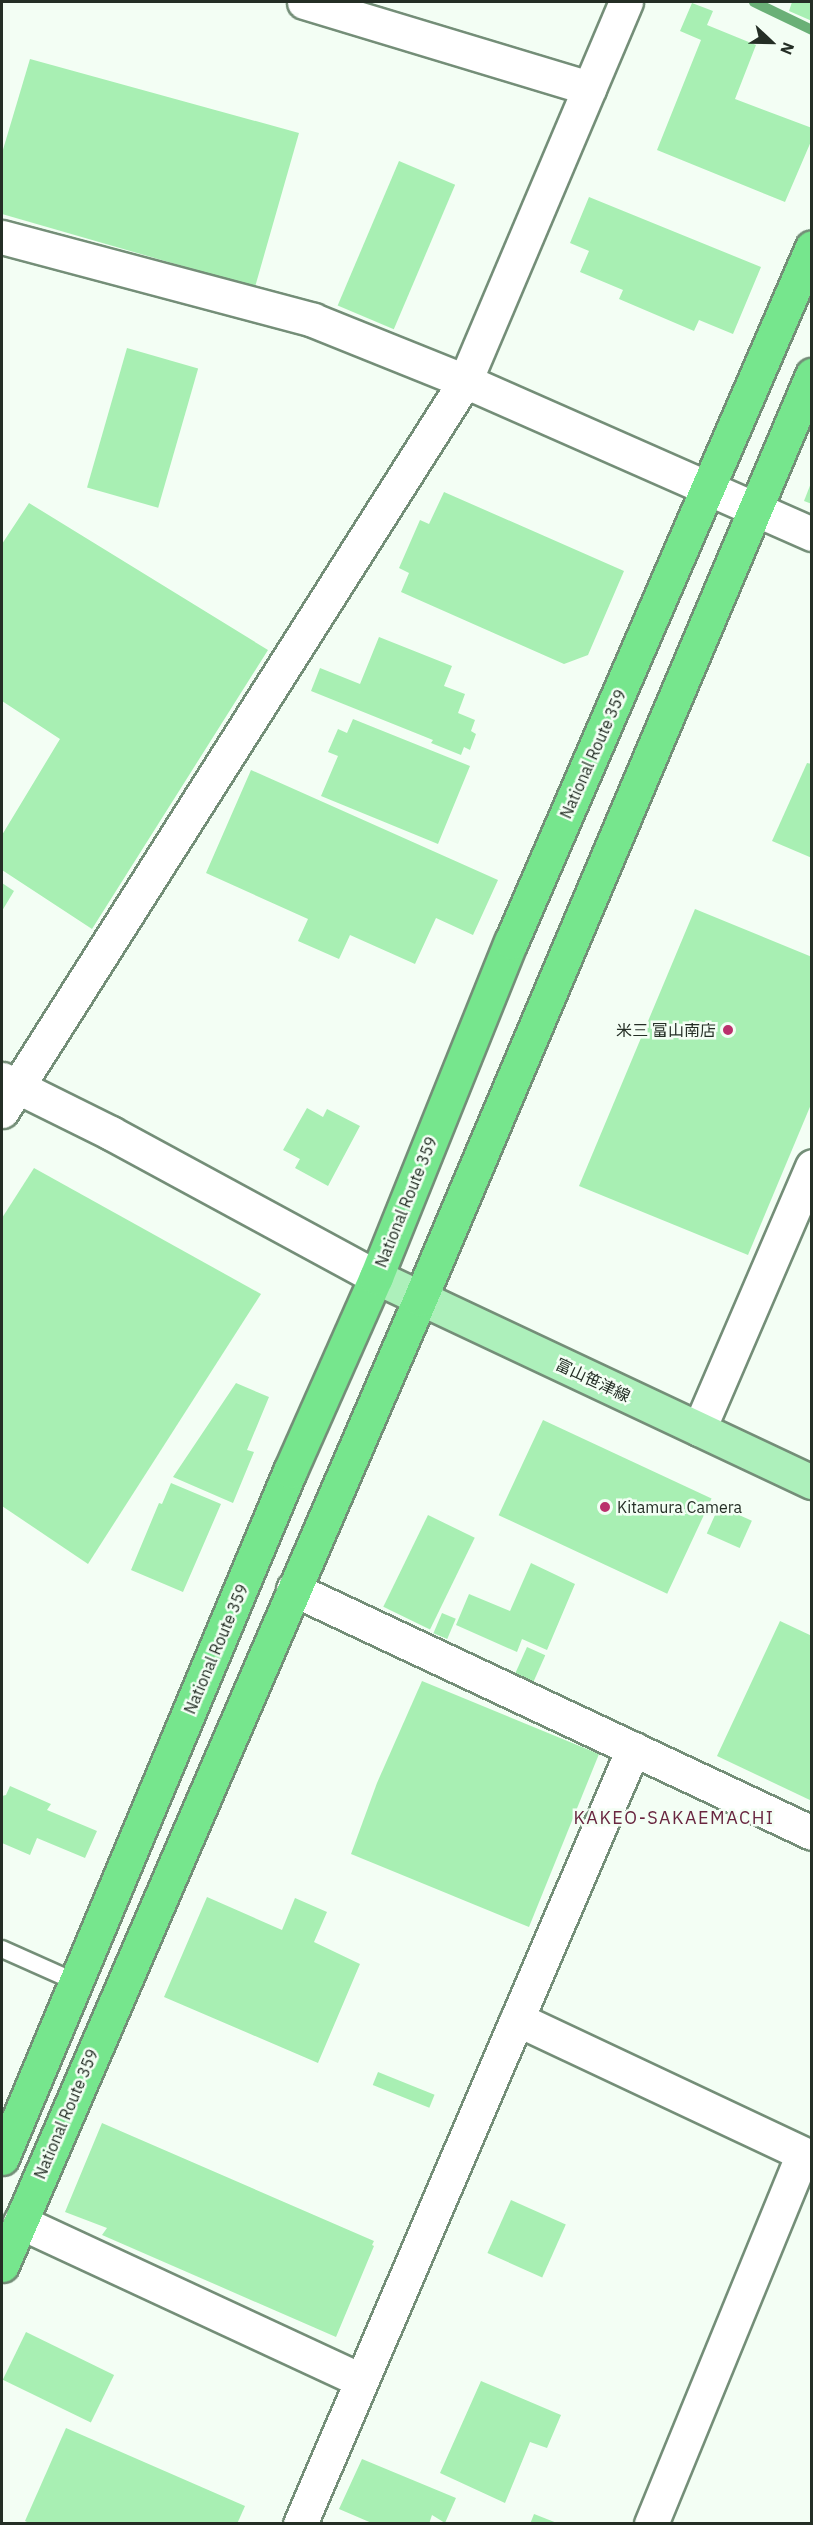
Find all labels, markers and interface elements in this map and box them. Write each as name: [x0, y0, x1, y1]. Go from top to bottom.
north arrow: [741, 12, 801, 72]
text: N: [776, 40, 799, 58]
street label: National Route 359: [556, 687, 630, 821]
place label: 米三 富山南店: [616, 1020, 716, 1040]
marker: 米三 富山南店: [721, 1023, 735, 1037]
street label: National Route 359: [371, 1134, 441, 1270]
street label: 富山笹津線: [553, 1354, 633, 1406]
place label: Kitamura Camera: [617, 1497, 742, 1517]
marker: Kitamura Camera: [598, 1500, 612, 1514]
street label: National Route 359: [180, 1581, 252, 1717]
district label: KAKEO-SAKAEMACHI: [573, 1807, 775, 1829]
street label: National Route 359: [30, 2046, 102, 2182]

